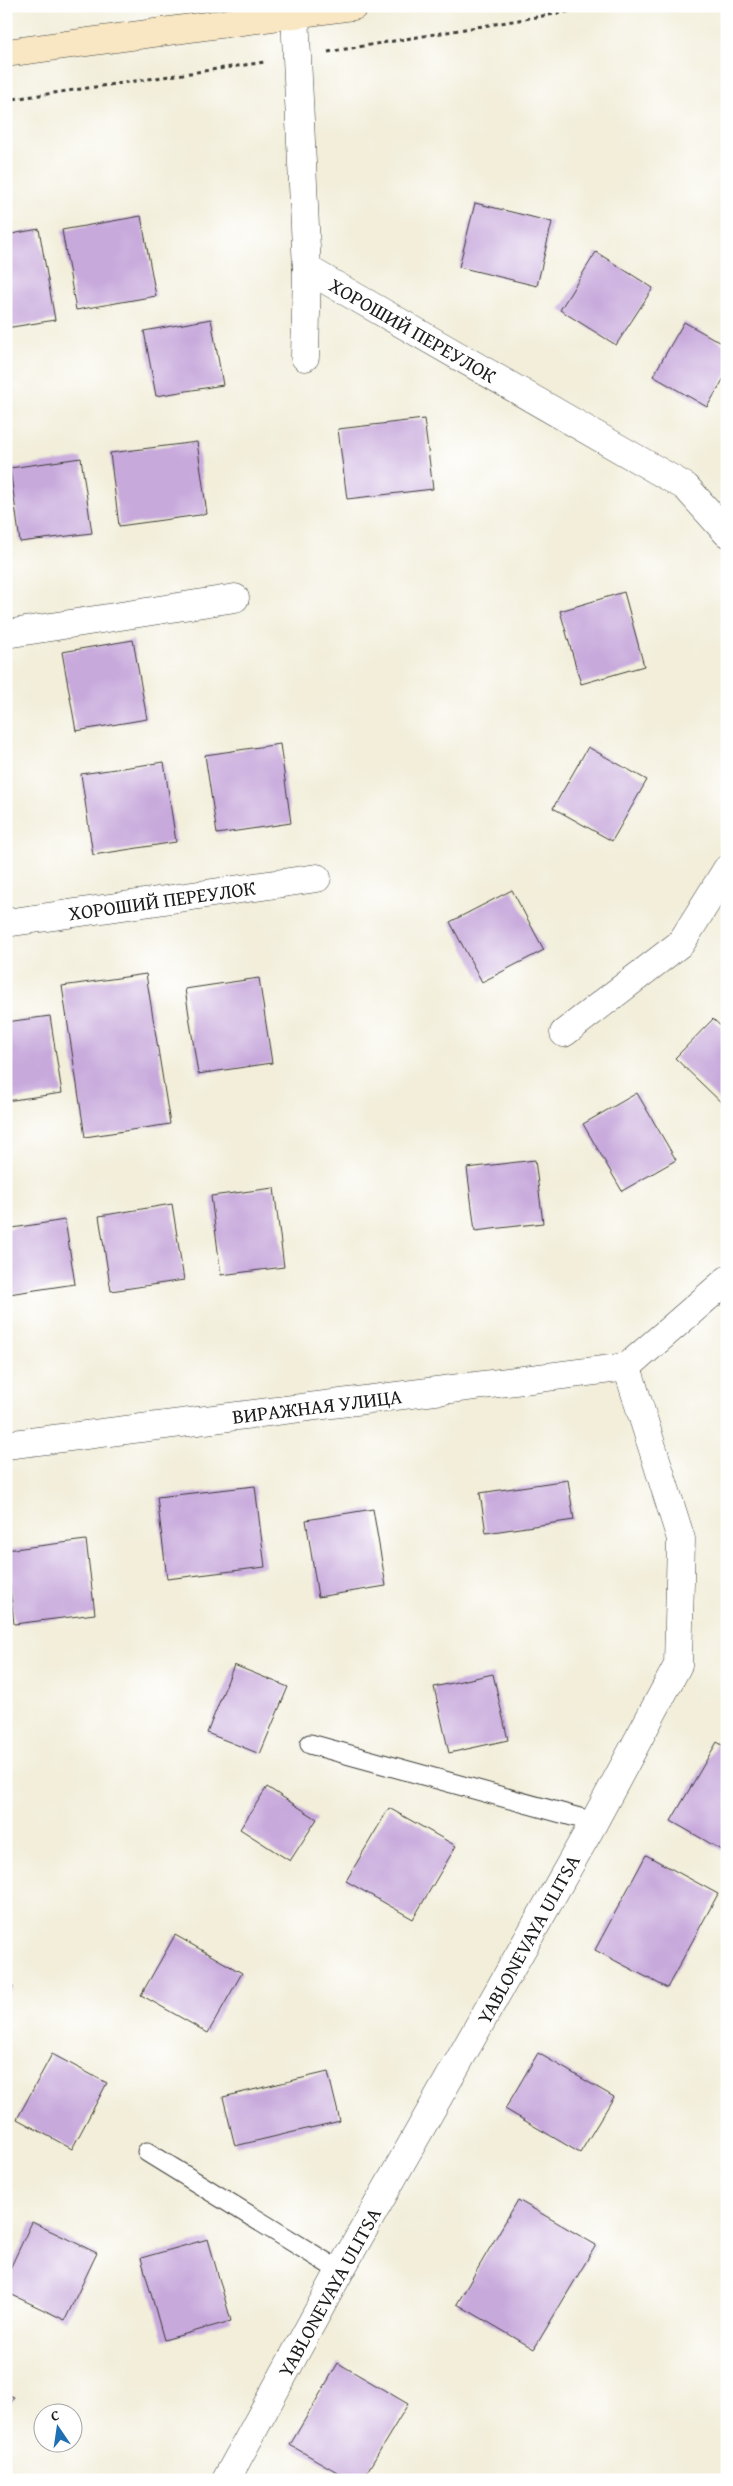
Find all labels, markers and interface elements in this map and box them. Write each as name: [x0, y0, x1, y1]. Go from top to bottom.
street label: ХОРОШИЙ ПЕРЕУЛОК: [324, 270, 503, 390]
street label: ХОРОШИЙ ПЕРЕУЛОК: [67, 872, 258, 927]
street label: ВИРАЖНАЯ УЛИЦА: [231, 1381, 403, 1431]
street label: YABLONEVAYA ULITSA: [469, 1849, 587, 2029]
street label: YABLONEVAYA ULITSA: [270, 2202, 388, 2382]
north arrow: [32, 2404, 82, 2454]
text: С: [49, 2405, 61, 2426]

